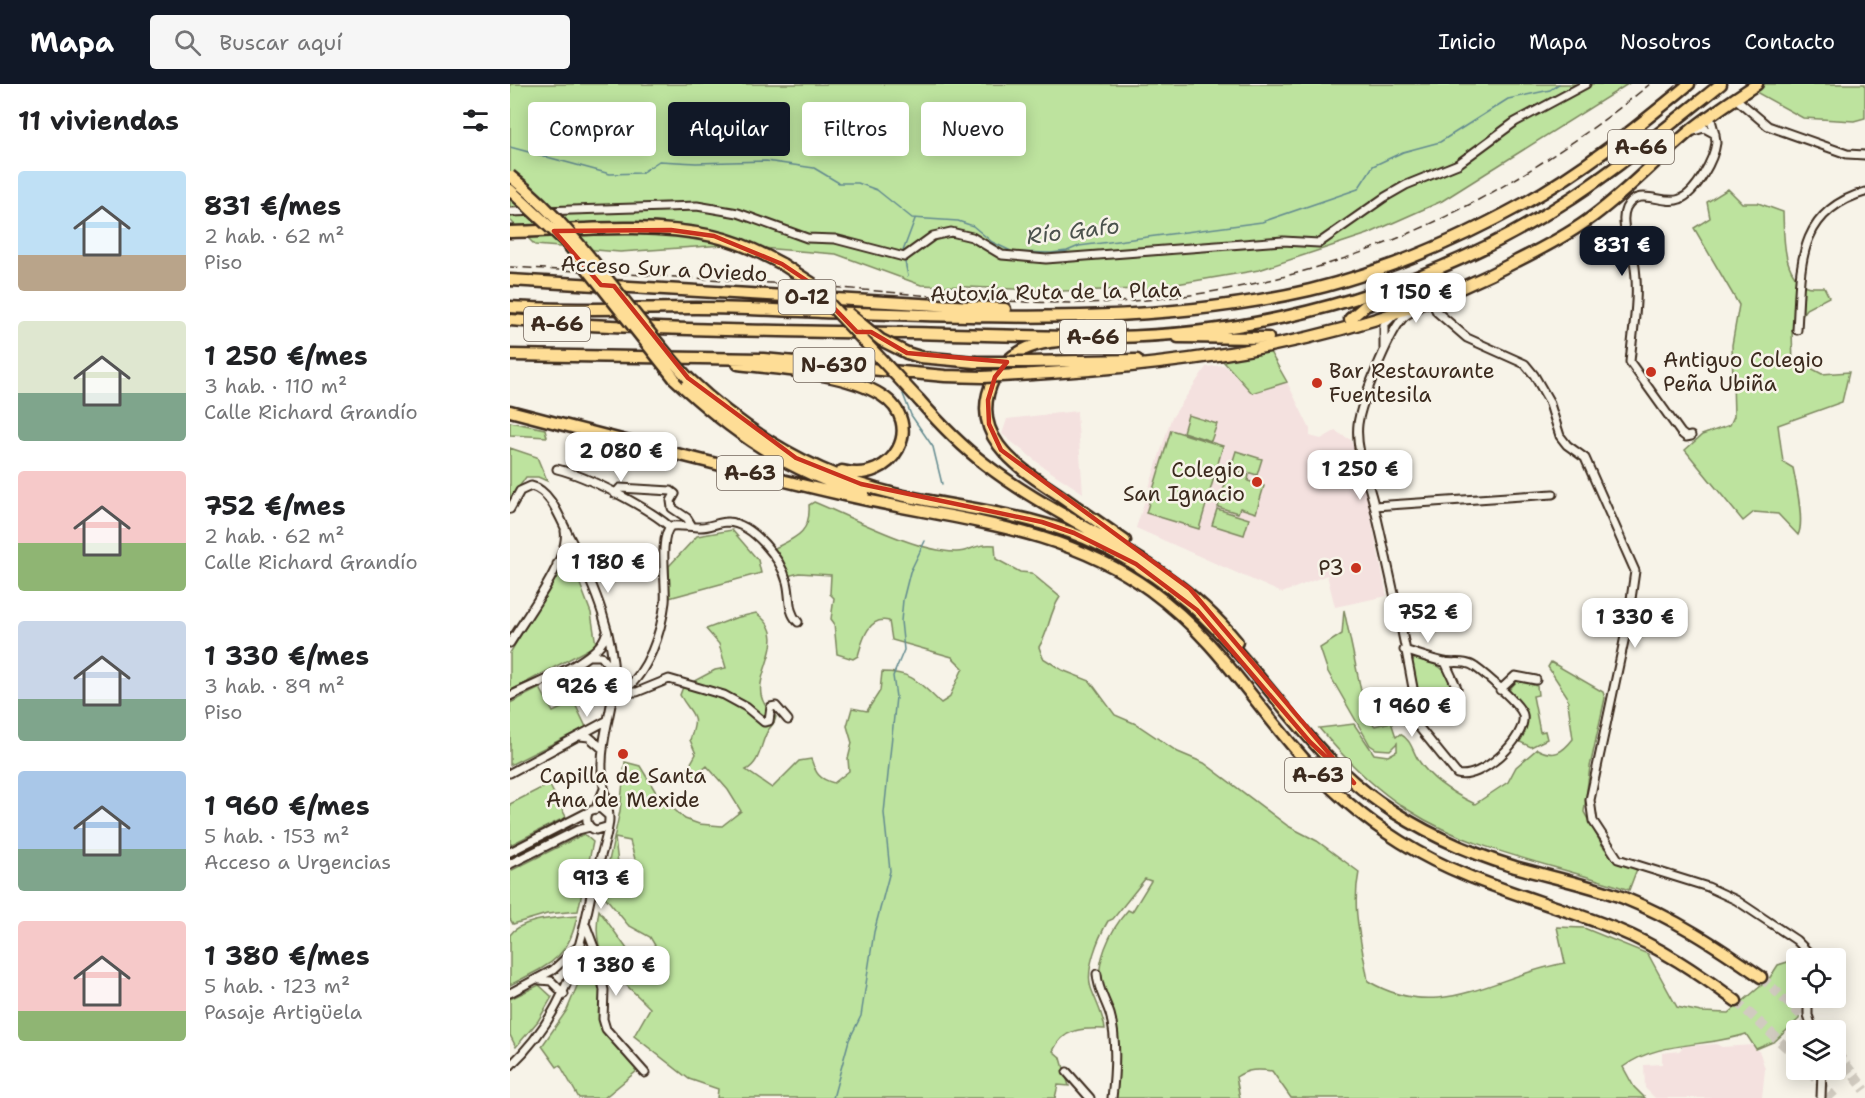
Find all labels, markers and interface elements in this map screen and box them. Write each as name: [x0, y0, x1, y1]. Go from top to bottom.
search box: [150, 15, 570, 69]
text: Mapa: [30, 23, 114, 61]
icon: search: [171, 26, 204, 59]
text: Buscar aquí: [219, 28, 342, 57]
text: Inicio: [1438, 28, 1496, 56]
text: Mapa: [1529, 28, 1587, 56]
text: Nosotros: [1620, 28, 1711, 56]
text: Contacto: [1744, 28, 1835, 56]
chip: Comprar: [528, 102, 656, 156]
chip: Alquilar: [668, 102, 790, 156]
chip: Filtros: [802, 102, 909, 156]
chip: Nuevo: [921, 102, 1026, 156]
text: 11 viviendas: [18, 103, 179, 138]
icon: filters: [459, 104, 492, 137]
road number: A-66: [1608, 130, 1674, 164]
text: 831 €/mes: [204, 188, 341, 223]
icon: home: [66, 195, 138, 267]
water label: Río Gafo: [1025, 211, 1121, 251]
text: 2 hab. · 62 m²: [204, 223, 345, 249]
pin: 831 €: [1580, 226, 1664, 277]
text: 831 €: [1594, 232, 1650, 258]
text: Piso: [204, 249, 242, 275]
street label: Acceso Sur a Oviedo: [560, 250, 768, 288]
pin: 1 150 €: [1361, 273, 1471, 324]
street label: Autovía Ruta de la Plata: [930, 276, 1182, 308]
text: 1 150 €: [1380, 279, 1452, 305]
road number: O-12: [778, 280, 836, 314]
road number: A-66: [524, 307, 590, 341]
road number: A-66: [1060, 320, 1126, 354]
text: 1 250 €/mes: [204, 338, 368, 373]
icon: home: [66, 345, 138, 417]
place label: Antiguo Colegio Peña Ubiña: [1663, 346, 1824, 398]
road number: N-630: [794, 348, 874, 382]
place label: Bar Restaurante Fuentesila: [1329, 357, 1495, 409]
marker: Antiguo Colegio Peña Ubiña: [1644, 365, 1658, 379]
text: 3 hab. · 110 m²: [204, 373, 347, 399]
marker: Bar Restaurante Fuentesila: [1310, 376, 1324, 390]
text: Calle Richard Grandío: [204, 399, 418, 425]
pin: 2 080 €: [566, 432, 676, 483]
text: 2 080 €: [579, 438, 663, 464]
pin: 1 250 €: [1305, 450, 1415, 501]
road number: A-63: [717, 456, 783, 490]
place label: Colegio San Ignacio: [1123, 456, 1245, 508]
text: 1 250 €: [1321, 456, 1399, 482]
marker: Colegio San Ignacio: [1250, 475, 1264, 489]
text: 752 €/mes: [204, 488, 346, 523]
icon: home: [66, 495, 138, 567]
text: 2 hab. · 62 m²: [204, 523, 345, 549]
pin: 1 180 €: [553, 543, 663, 594]
text: Calle Richard Grandío: [204, 549, 418, 575]
text: 1 180 €: [571, 549, 645, 575]
place label: P3: [1318, 554, 1344, 582]
marker: P3: [1349, 561, 1363, 575]
pin: 752 €: [1386, 593, 1470, 644]
pin: 1 330 €: [1580, 598, 1690, 649]
text: 752 €: [1398, 599, 1458, 625]
text: 1 330 €: [1596, 604, 1674, 630]
text: 1 330 €/mes: [204, 638, 369, 673]
icon: home: [66, 645, 138, 717]
pin: 926 €: [545, 667, 629, 718]
text: 3 hab. · 89 m²: [204, 673, 345, 699]
text: 926 €: [556, 673, 618, 699]
pin: 1 960 €: [1357, 687, 1467, 738]
text: 1 960 €: [1373, 693, 1451, 719]
text: Piso: [204, 699, 242, 725]
marker: Capilla de Santa Ana de Mexide: [616, 747, 630, 761]
road number: A-63: [1285, 758, 1351, 792]
place label: Capilla de Santa Ana de Mexide: [540, 762, 706, 814]
text: 1 960 €/mes: [204, 788, 370, 823]
icon: home: [66, 795, 138, 867]
text: 5 hab. · 153 m²: [204, 823, 349, 849]
text: Acceso a Urgencias: [204, 849, 391, 875]
pin: 913 €: [559, 859, 643, 910]
text: 913 €: [572, 865, 630, 891]
text: 1 380 €/mes: [204, 938, 370, 973]
icon: home: [66, 945, 138, 1017]
pin: 1 380 €: [561, 946, 671, 997]
map controls: [1786, 948, 1846, 1080]
button: locate: [1786, 948, 1846, 1008]
text: 1 380 €: [577, 952, 655, 978]
text: 5 hab. · 123 m²: [204, 973, 350, 999]
text: Pasaje Artigüela: [204, 999, 362, 1025]
button: layers: [1786, 1020, 1846, 1080]

